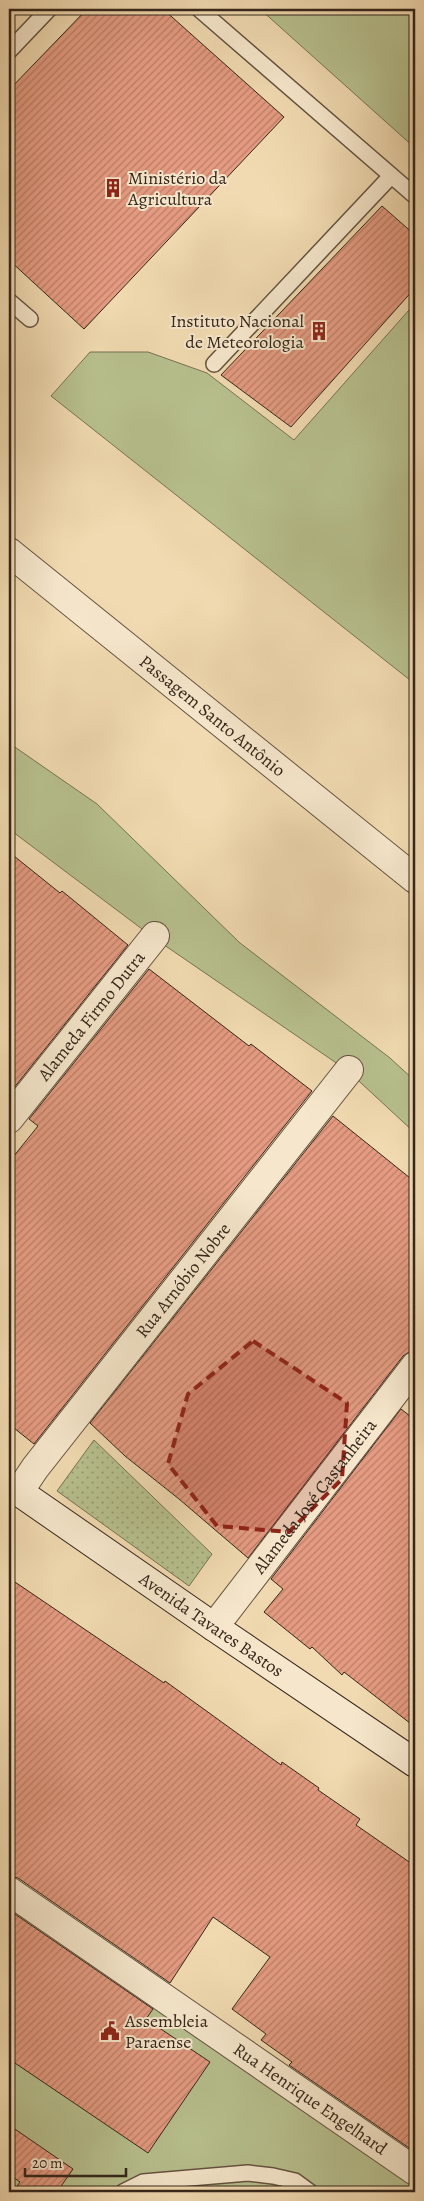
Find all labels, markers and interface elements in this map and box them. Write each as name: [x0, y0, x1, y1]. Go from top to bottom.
place label: Ministério da Agricultura: [127, 166, 227, 211]
building icon: Ministério da Agricultura: [102, 177, 124, 199]
place label: Instituto Nacional de Meteorologia: [170, 309, 305, 354]
building icon: Instituto Nacional de Meteorologia: [308, 320, 330, 342]
street label: Passagem Santo Antônio: [134, 649, 290, 782]
street label: Alameda Firmo Dutra: [32, 946, 151, 1086]
street label: Rua Arnóbio Nobre: [130, 1218, 236, 1343]
street label: Alameda José Castanheira: [247, 1413, 382, 1580]
street label: Avenida Tavares Bastos: [134, 1566, 288, 1683]
place label: Assembleia Paraense: [124, 2009, 209, 2054]
public building icon: Assembleia Paraense: [99, 2020, 121, 2042]
street label: Rua Henrique Engelhard: [229, 2037, 392, 2161]
scale bar: [25, 2146, 126, 2178]
text: 20 m: [32, 2153, 63, 2173]

